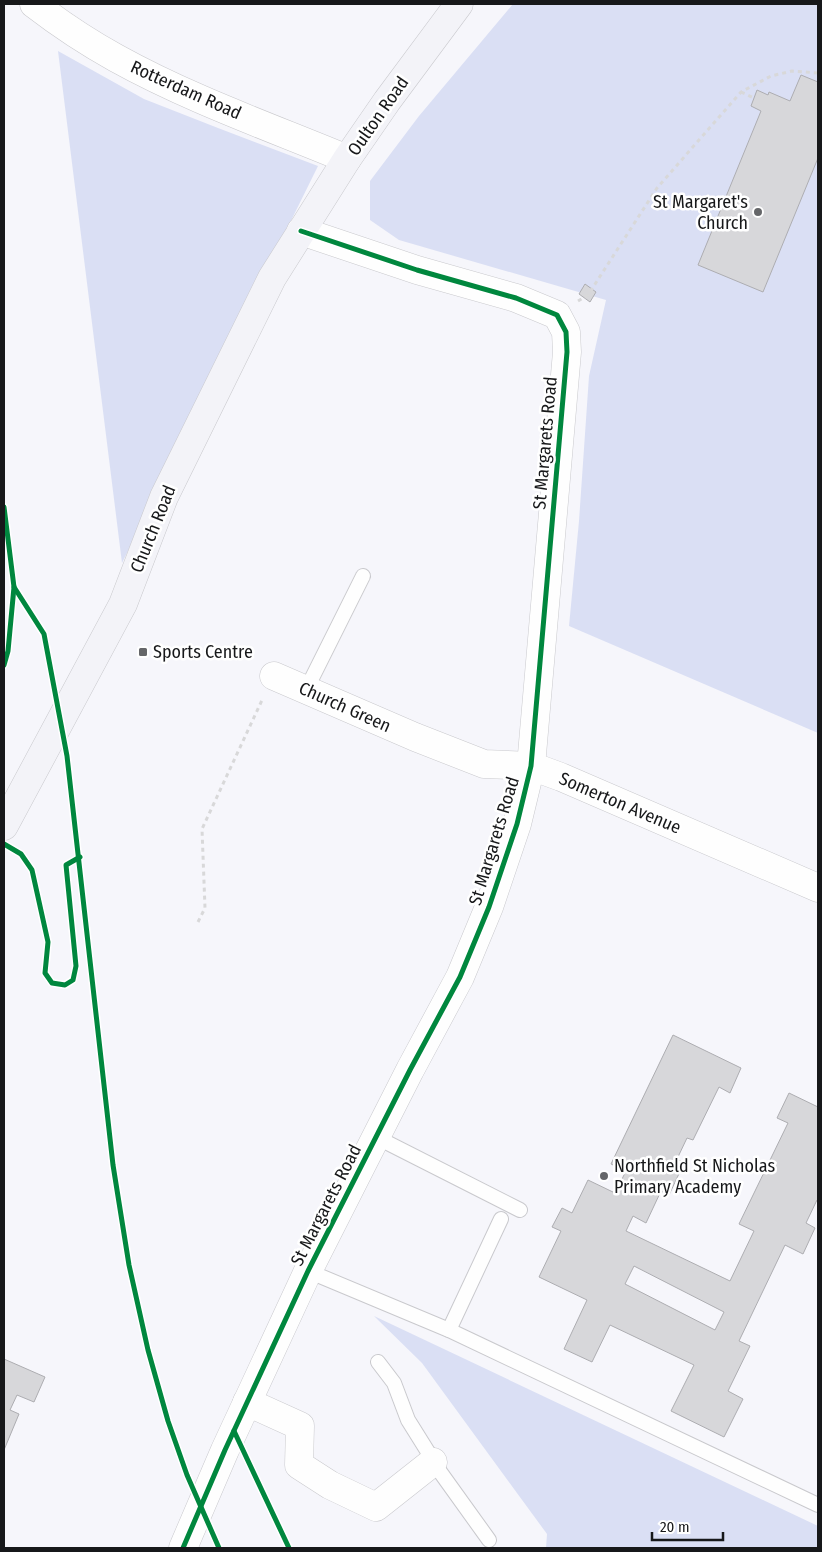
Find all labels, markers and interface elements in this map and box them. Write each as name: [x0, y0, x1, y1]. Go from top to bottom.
street label: Rotterdam Road: [127, 56, 245, 124]
street label: Oulton Road: [343, 72, 413, 160]
place label: St Margaret's Church: [653, 191, 748, 234]
marker: St Margaret's Church: [752, 206, 764, 218]
street label: St Margarets Road: [528, 376, 562, 510]
street label: Church Road: [125, 482, 181, 576]
place label: Sports Centre: [153, 641, 253, 663]
marker: Sports Centre: [137, 646, 149, 658]
street label: Church Green: [296, 677, 394, 737]
street label: Somerton Avenue: [556, 767, 684, 839]
street label: St Margarets Road: [464, 774, 524, 908]
street label: St Margarets Road: [286, 1141, 366, 1269]
place label: Northfield St Nicholas Primary Academy: [614, 1155, 775, 1198]
marker: Northfield St Nicholas Primary Academy: [598, 1170, 610, 1182]
scale bar: [652, 1510, 723, 1542]
text: 20 m: [660, 1518, 690, 1536]

